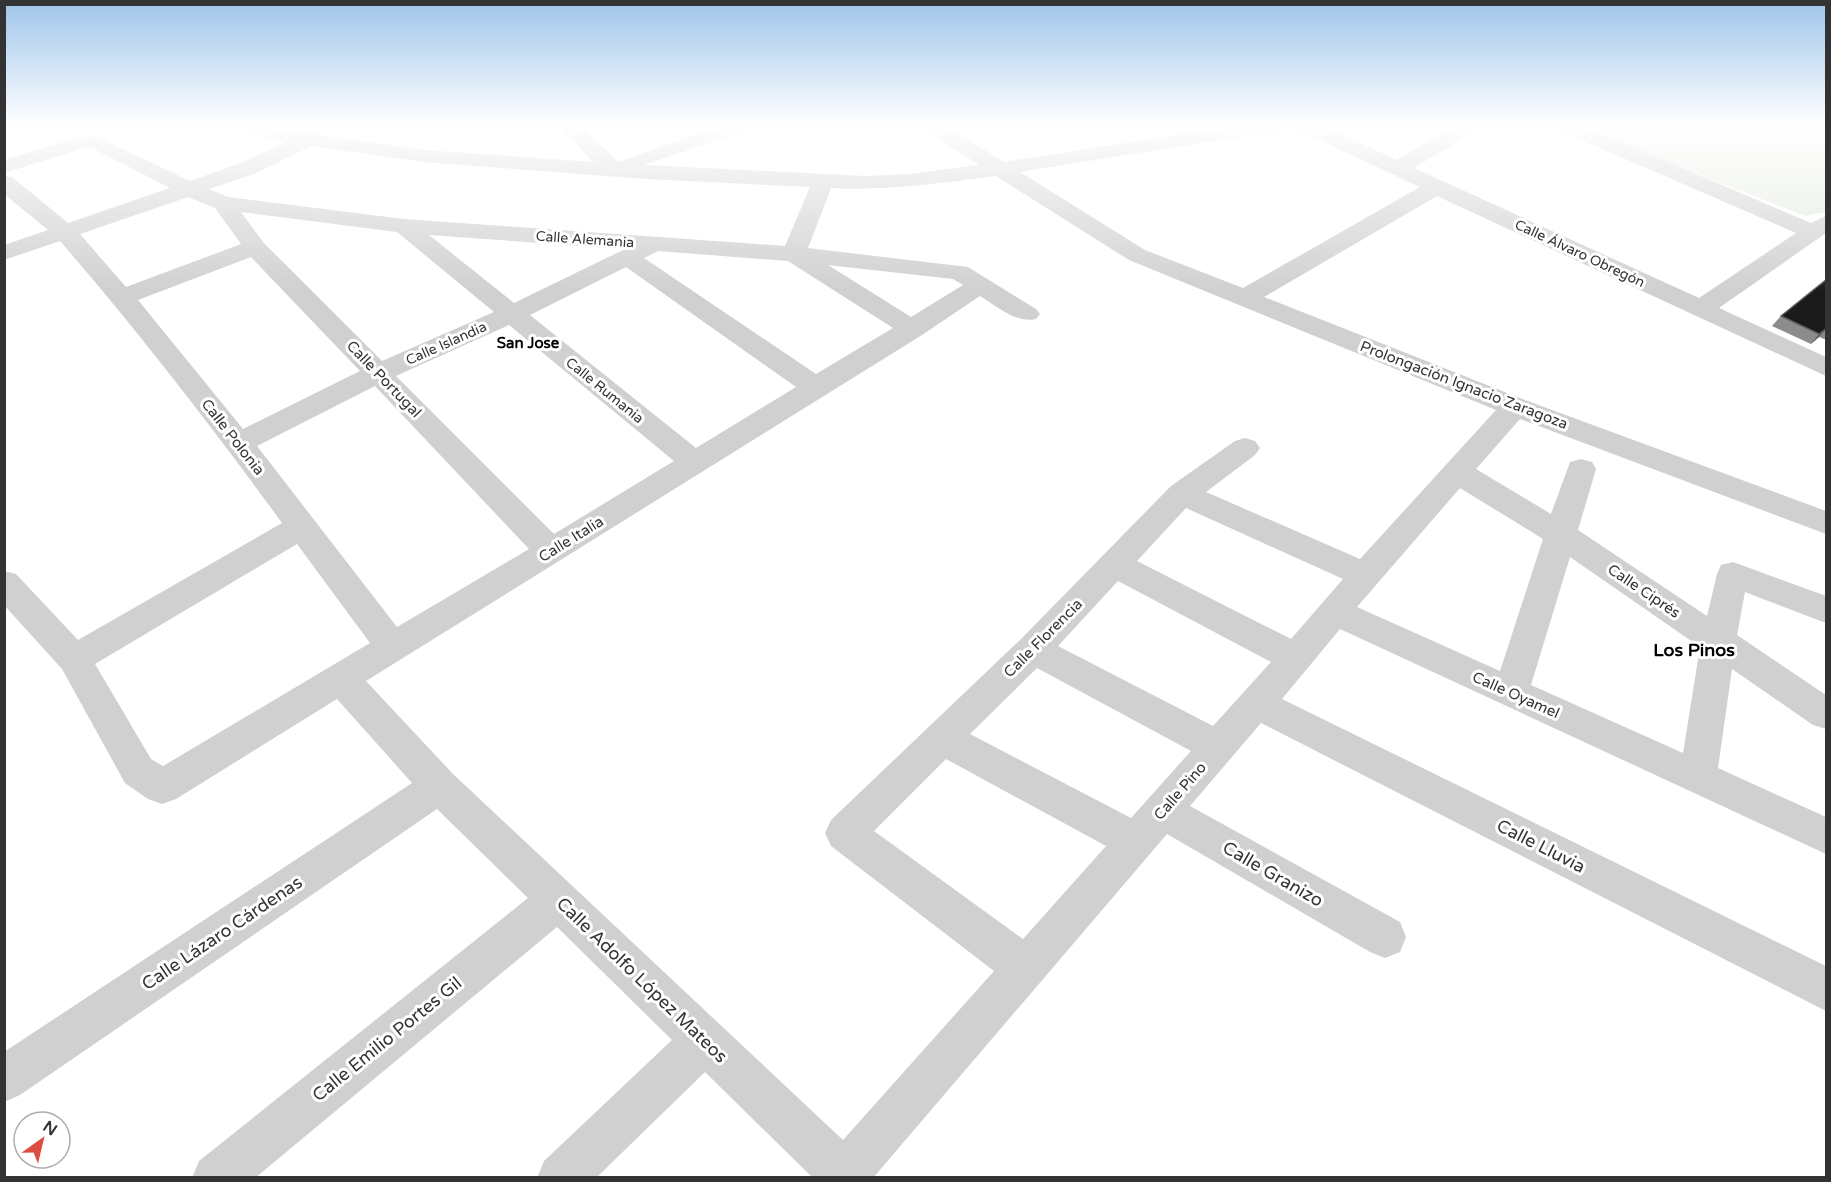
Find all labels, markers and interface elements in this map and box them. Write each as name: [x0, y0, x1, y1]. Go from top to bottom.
street label: Calle Álvaro Obregón: [1512, 216, 1648, 291]
street label: Calle Alemania: [535, 228, 635, 251]
street label: Calle Islandia: [403, 318, 489, 369]
district label: San Jose: [497, 334, 560, 352]
street label: Calle Portugal: [343, 337, 425, 421]
street label: Prolongación Ignacio Zaragoza: [1358, 337, 1570, 433]
street label: Calle Rumania: [562, 354, 647, 427]
street label: Calle Polonia: [198, 395, 268, 479]
street label: Calle Italia: [535, 512, 607, 566]
street label: Calle Ciprés: [1604, 560, 1684, 622]
street label: Calle Florencia: [1000, 595, 1086, 681]
district label: Los Pinos: [1653, 639, 1735, 661]
street label: Calle Oyamel: [1470, 668, 1562, 722]
street label: Calle Pino: [1150, 758, 1210, 824]
street label: Calle Lluvia: [1493, 814, 1589, 878]
street label: Calle Granizo: [1219, 836, 1327, 912]
street label: Calle Lázaro Cárdenas: [138, 871, 306, 995]
street label: Calle Adolfo López Mateos: [552, 893, 732, 1067]
street label: Calle Emilio Portes Gil: [308, 972, 466, 1106]
north arrow: [12, 1110, 72, 1170]
text: N: [39, 1117, 61, 1140]

